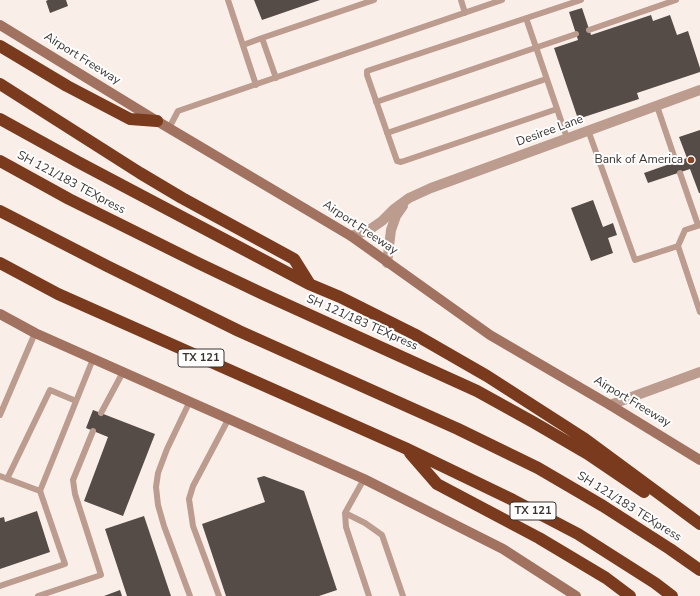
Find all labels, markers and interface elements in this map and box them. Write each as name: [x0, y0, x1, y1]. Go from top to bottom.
street label: Airport Freeway: [41, 30, 123, 88]
street label: Desiree Lane: [515, 112, 585, 150]
street label: SH 121/183 TEXpress: [14, 148, 128, 218]
place label: Bank of America: [595, 153, 683, 167]
marker: Bank of America: [686, 155, 696, 165]
street label: Airport Freeway: [320, 198, 400, 258]
street label: SH 121/183 TEXpress: [304, 292, 420, 354]
road number: TX 121: [178, 349, 224, 367]
street label: Airport Freeway: [591, 373, 673, 431]
street label: SH 121/183 TEXpress: [574, 469, 684, 545]
road number: TX 121: [510, 502, 556, 520]

